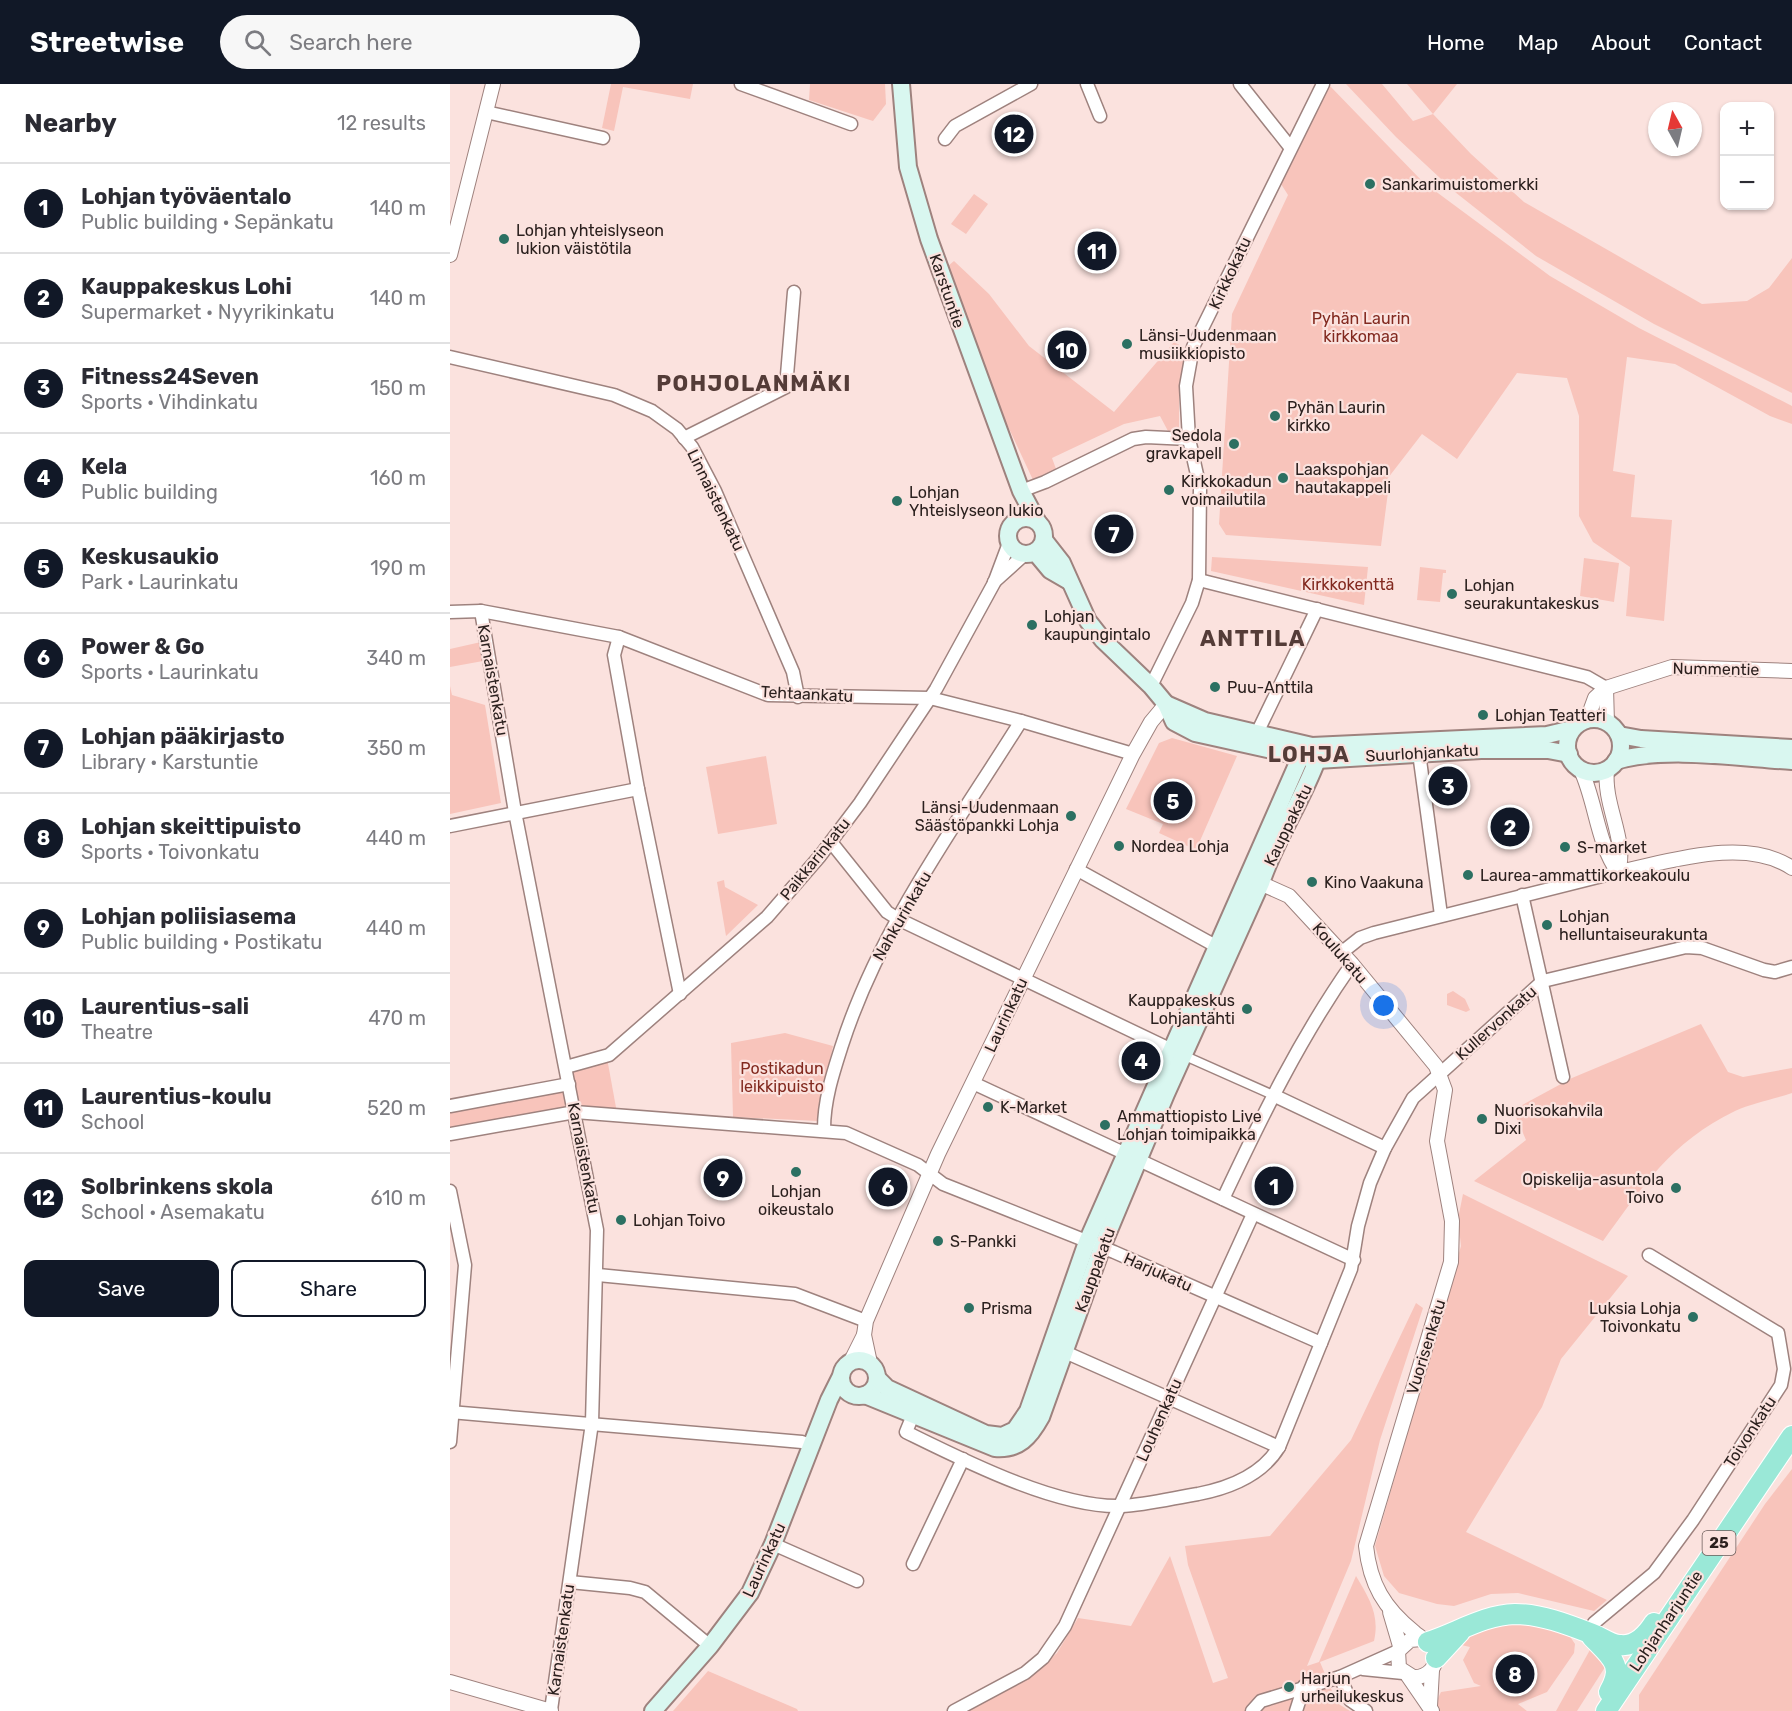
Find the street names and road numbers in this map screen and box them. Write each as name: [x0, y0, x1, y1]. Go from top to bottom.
street label: Kirkkokatu: [1205, 234, 1255, 312]
street label: Karstuntie: [925, 251, 969, 331]
street label: Linnaistenkatu: [683, 446, 749, 554]
street label: Karnaistenkatu: [474, 623, 512, 737]
street label: Nummentie: [1672, 659, 1760, 679]
street label: Tehtaankatu: [760, 682, 854, 706]
street label: Suurlohjankatu: [1365, 741, 1479, 765]
street label: Kauppakatu: [1260, 781, 1316, 869]
street label: Paikkarinkatu: [776, 814, 854, 904]
street label: Nahkurinkatu: [869, 868, 935, 964]
street label: Koulukatu: [1308, 919, 1372, 987]
street label: Laurinkatu: [981, 975, 1031, 1055]
street label: Kullervonkatu: [1452, 982, 1540, 1064]
street label: Karnaistenkatu: [564, 1101, 604, 1215]
street label: Kauppakatu: [1071, 1225, 1119, 1315]
street label: Harjukatu: [1121, 1249, 1195, 1295]
street label: Vuorisenkatu: [1403, 1297, 1449, 1397]
street label: Louhenkatu: [1132, 1376, 1186, 1464]
street label: Toivonkatu: [1720, 1393, 1780, 1471]
street label: Laurinkatu: [739, 1520, 789, 1600]
road number: 25: [1702, 1531, 1736, 1555]
street label: Lohjanharjuntie: [1625, 1567, 1707, 1675]
street label: Karnaistenkatu: [544, 1583, 578, 1697]

